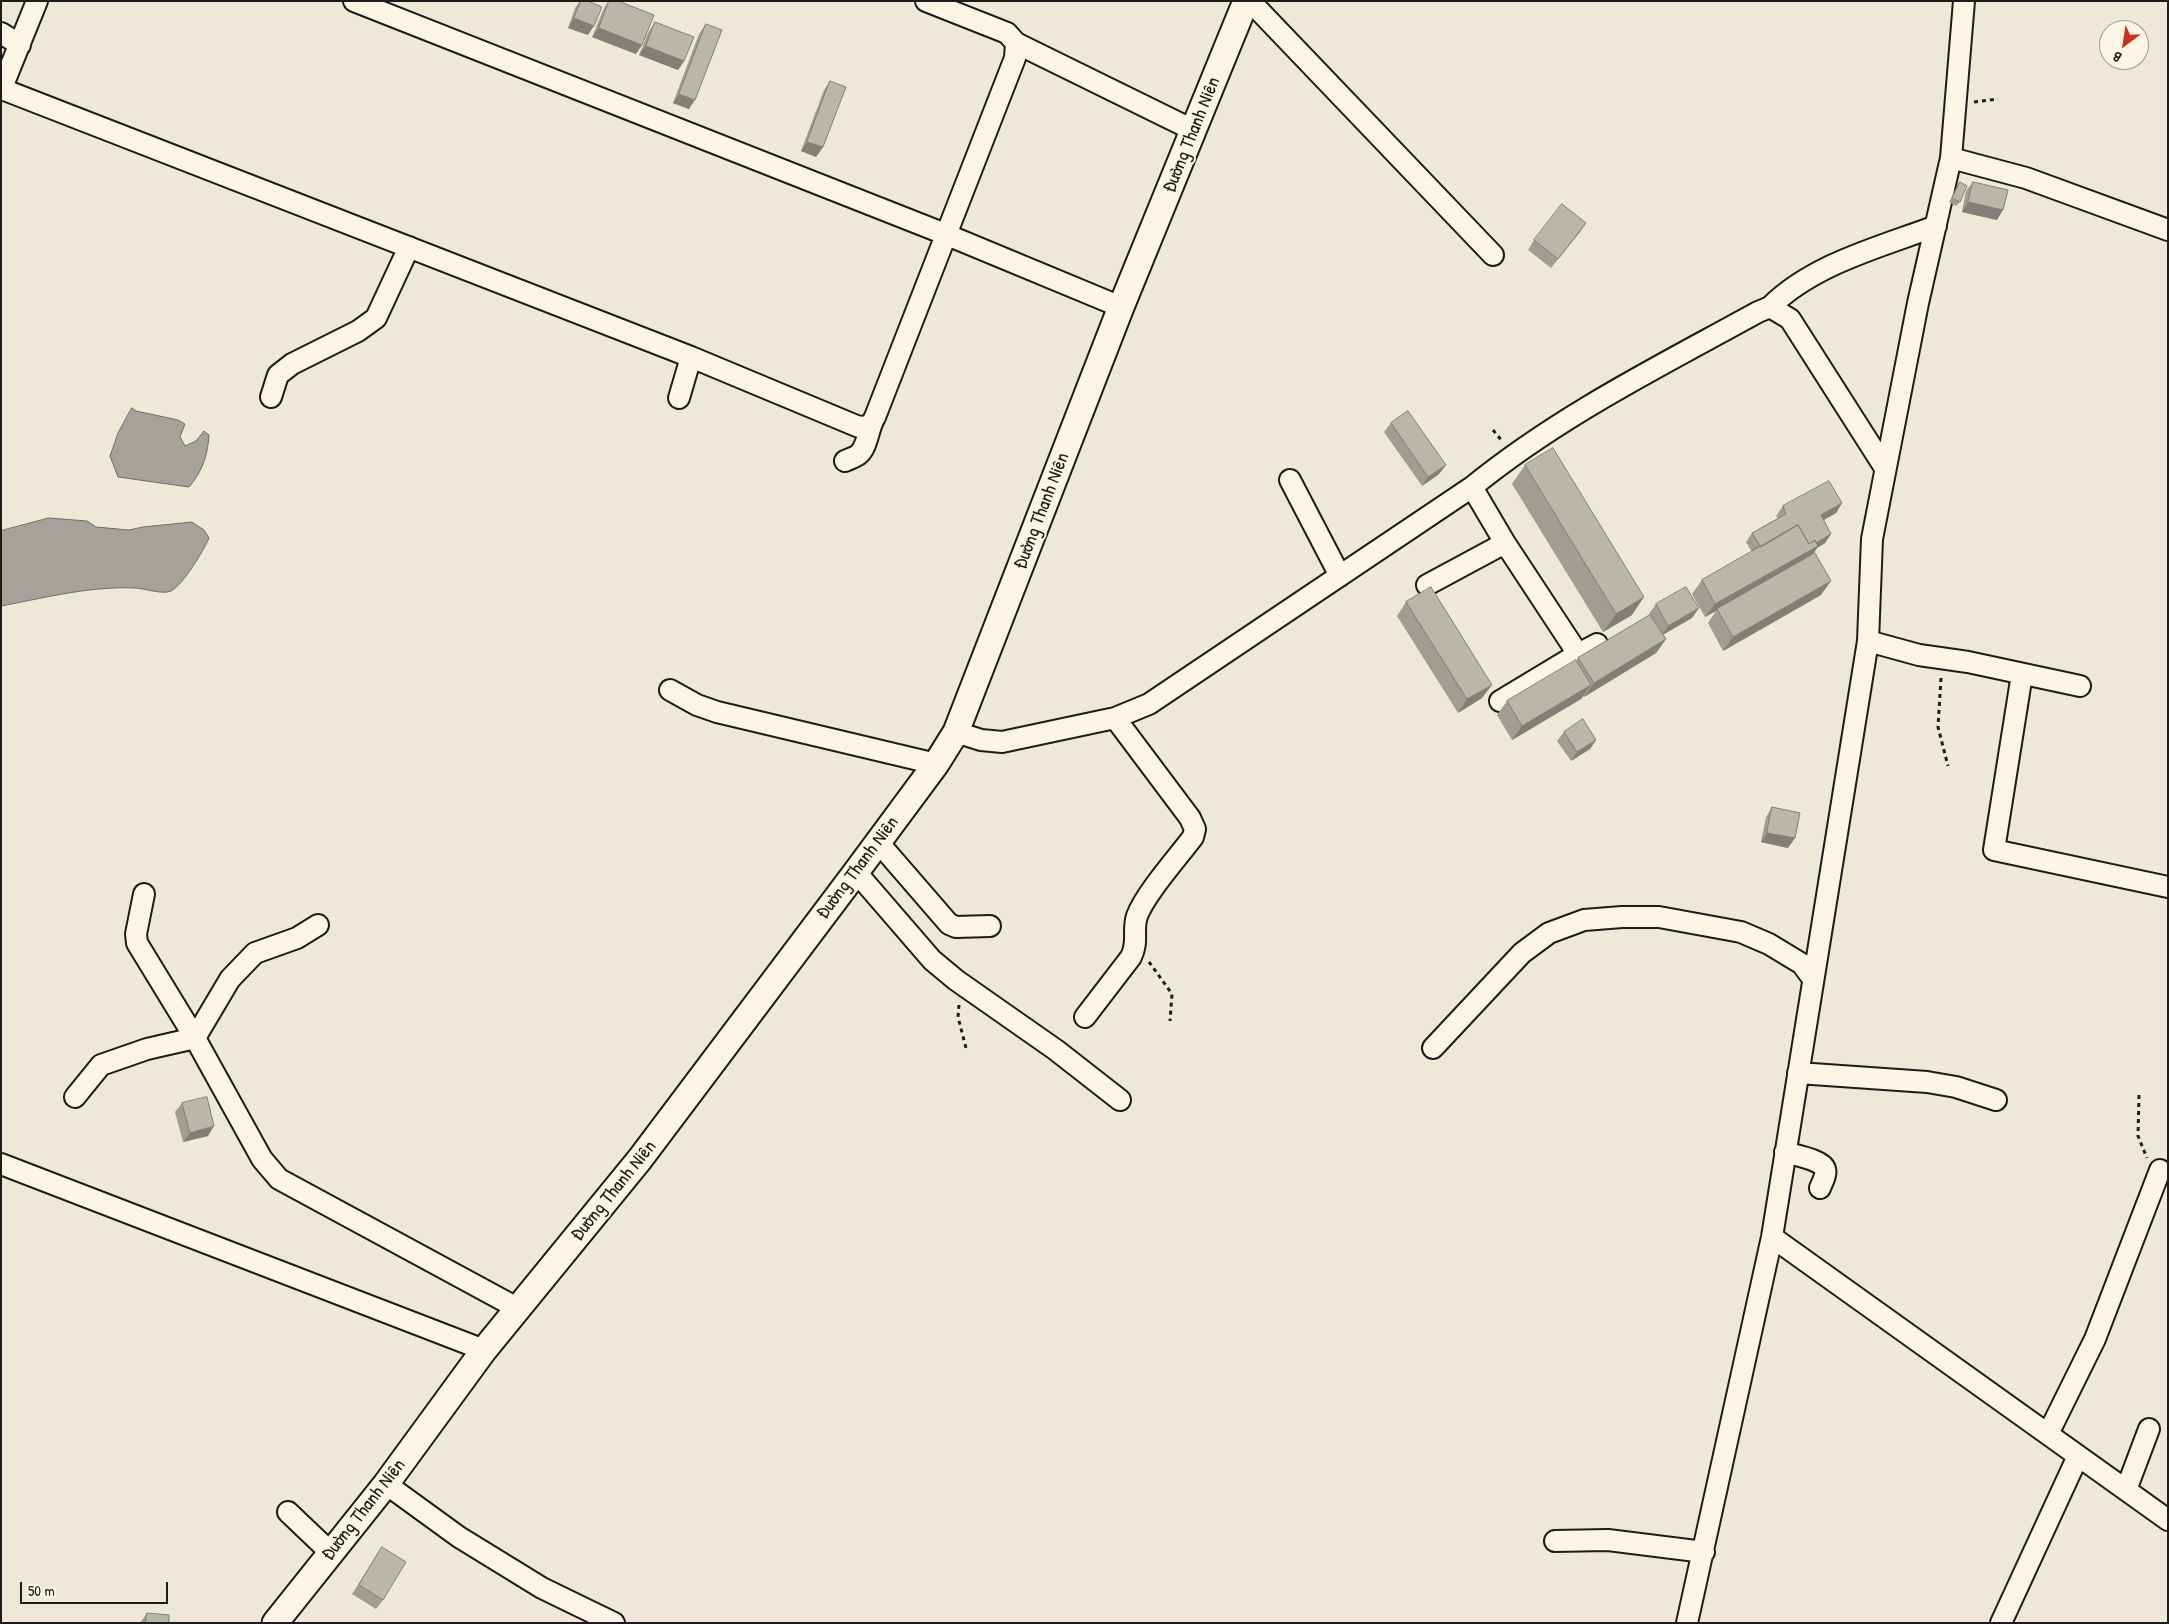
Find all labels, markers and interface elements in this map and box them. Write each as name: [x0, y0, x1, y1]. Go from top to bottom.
north arrow: [2099, 20, 2149, 70]
text: B: [2109, 47, 2124, 67]
street label: Đường Thanh Niên: [1158, 74, 1226, 196]
street label: Đường Thanh Niên: [1009, 450, 1075, 572]
street label: Đường Thanh Niên: [812, 812, 904, 924]
street label: Đường Thanh Niên: [566, 1136, 662, 1246]
street label: Đường Thanh Niên: [317, 1455, 411, 1565]
scale bar: [22, 1572, 170, 1604]
text: 50 m: [28, 1580, 55, 1601]

